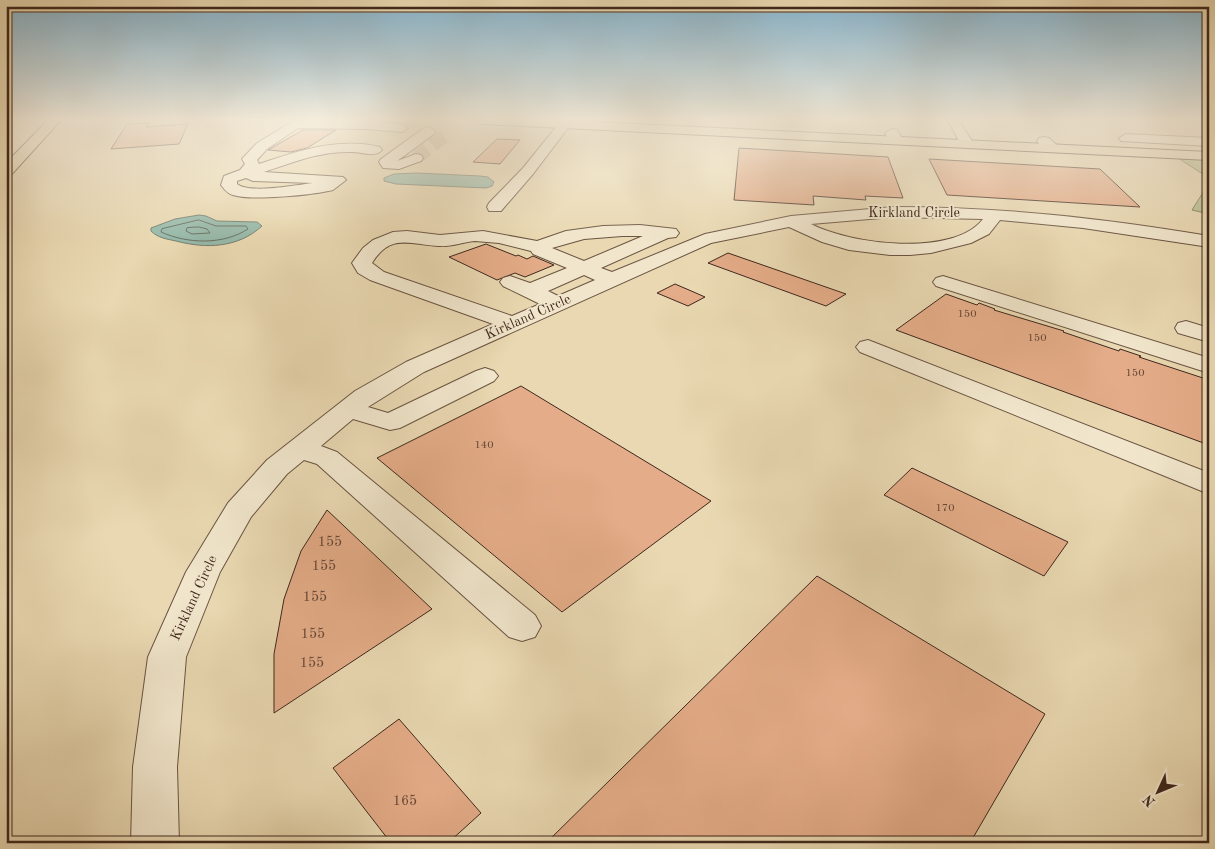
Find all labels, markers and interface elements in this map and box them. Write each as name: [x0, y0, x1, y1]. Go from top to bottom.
street label: Kirkland Circle: [868, 206, 960, 220]
street label: Kirkland Circle: [483, 292, 573, 342]
house number: 150: [957, 309, 977, 320]
house number: 150: [1027, 333, 1047, 344]
house number: 150: [1125, 368, 1145, 379]
house number: 140: [474, 440, 494, 451]
house number: 170: [935, 503, 955, 514]
house number: 155: [318, 535, 342, 549]
street label: Kirkland Circle: [168, 553, 220, 643]
house number: 155: [312, 559, 336, 573]
house number: 155: [303, 590, 327, 604]
house number: 155: [301, 627, 325, 641]
house number: 155: [300, 656, 324, 670]
north arrow: [1132, 766, 1182, 816]
text: N: [1140, 791, 1158, 809]
house number: 165: [393, 794, 417, 808]

